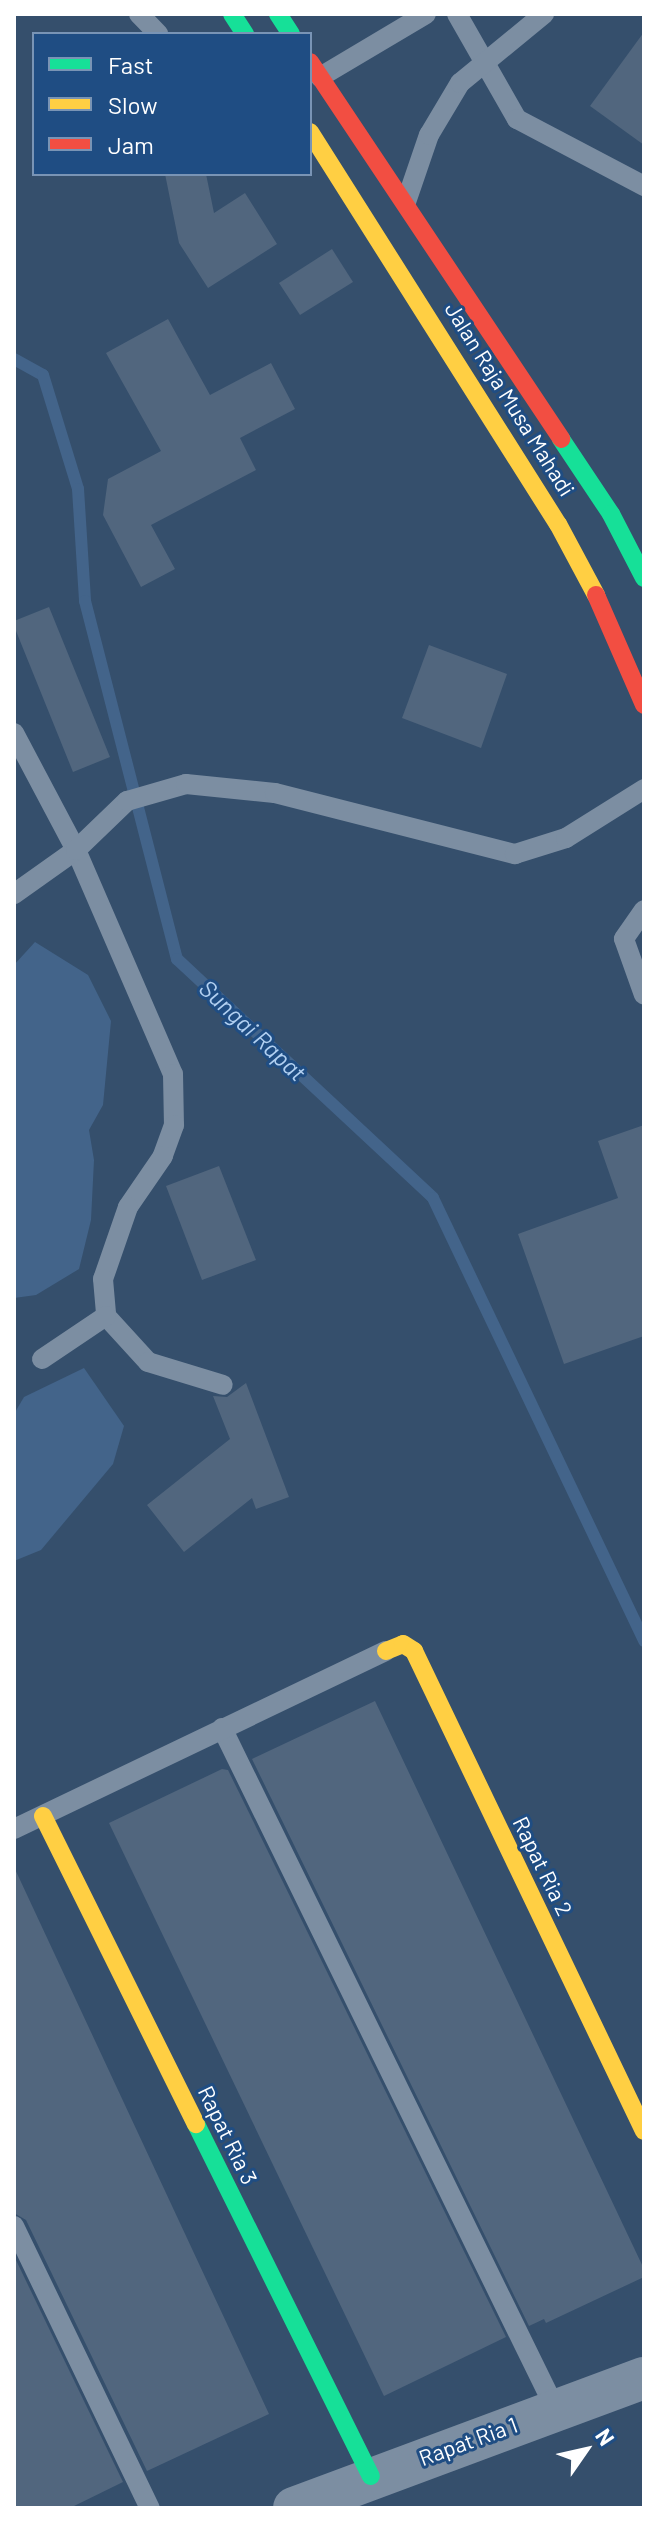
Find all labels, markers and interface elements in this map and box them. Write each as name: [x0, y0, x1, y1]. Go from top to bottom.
legend: [32, 32, 312, 176]
text: Fast: [108, 50, 153, 79]
text: Slow: [108, 90, 157, 119]
text: Jam: [108, 130, 154, 159]
street label: Jalan Raja Musa Mahadi: [440, 297, 580, 501]
water label: Sungai Rapat: [194, 973, 312, 1087]
street label: Rapat Ria 2: [508, 1812, 578, 1920]
street label: Rapat Ria 3: [193, 2081, 263, 2189]
north arrow: [546, 2410, 626, 2490]
street label: Rapat Ria 1: [415, 2411, 521, 2471]
text: N: [591, 2423, 621, 2450]

